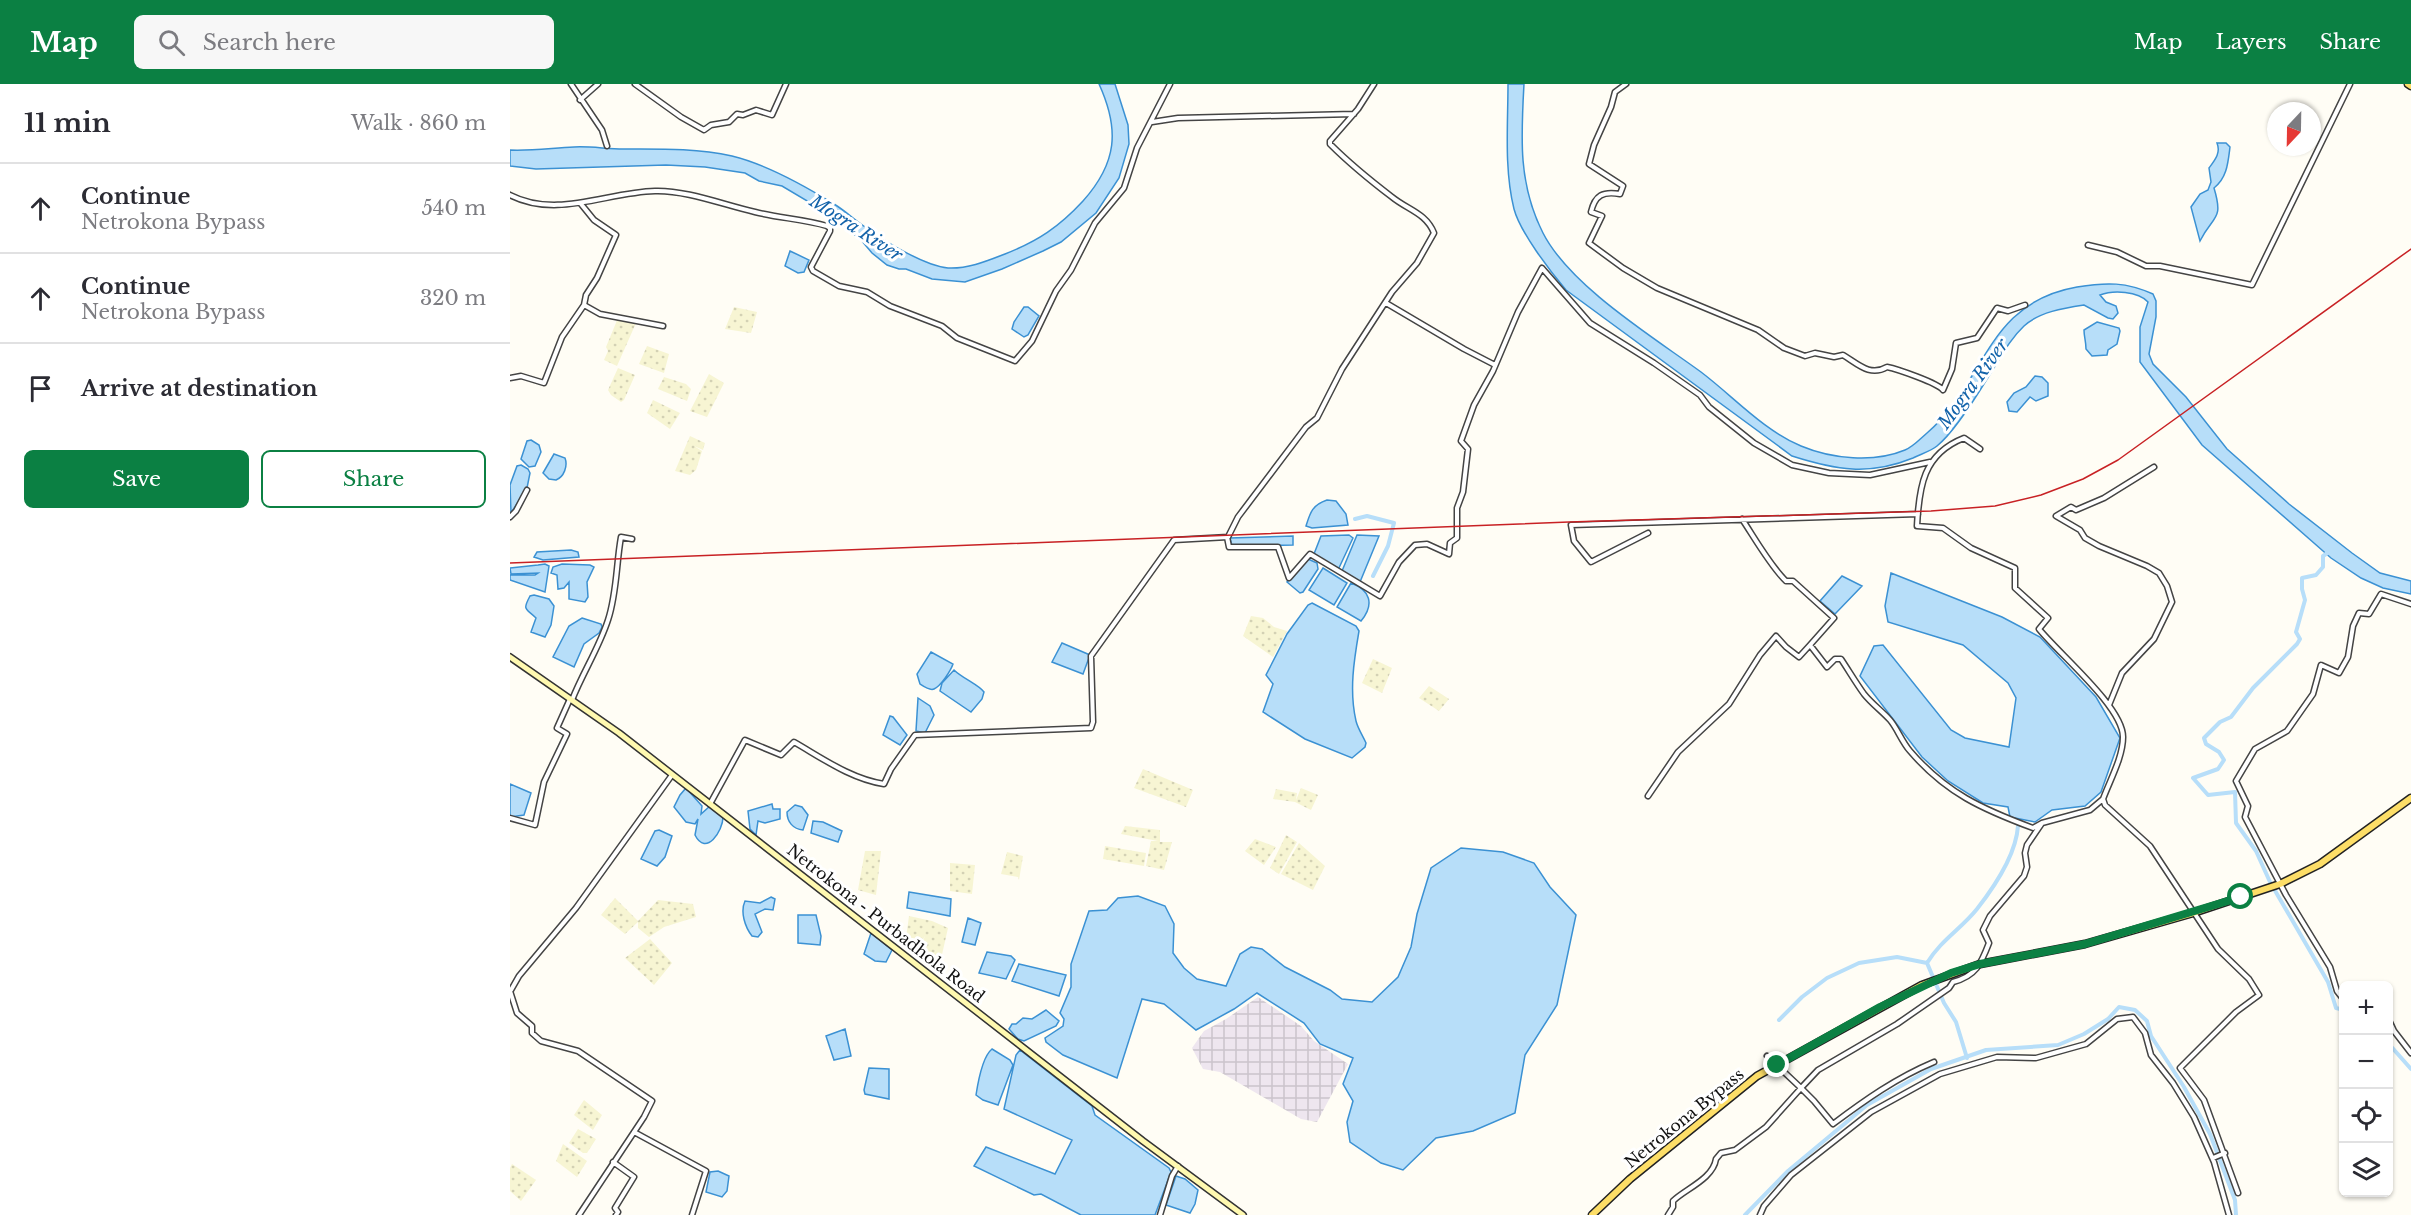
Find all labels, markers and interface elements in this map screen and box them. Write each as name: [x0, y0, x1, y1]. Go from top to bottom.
search box: [134, 15, 554, 69]
text: Map: [30, 25, 98, 60]
icon: search: [155, 26, 188, 59]
text: Search here: [203, 29, 336, 56]
text: Map: [2134, 29, 2183, 55]
text: Layers: [2216, 29, 2287, 55]
text: Share: [2320, 29, 2381, 55]
north arrow: [2267, 102, 2321, 156]
text: 11 min: [24, 107, 111, 139]
text: Walk · 860 m: [351, 111, 486, 135]
text: Continue: [81, 183, 190, 210]
water label: Mogra River: [805, 189, 907, 267]
icon: ahead: [24, 192, 57, 225]
text: 540 m: [421, 196, 486, 220]
text: Netrokona Bypass: [81, 210, 265, 234]
text: Continue: [81, 273, 190, 300]
icon: ahead: [24, 282, 57, 315]
text: 320 m: [420, 286, 486, 310]
text: Netrokona Bypass: [81, 300, 265, 324]
water label: Mogra River: [1932, 334, 2013, 434]
icon: arrive: [24, 372, 57, 405]
text: Arrive at destination: [81, 375, 318, 402]
button: Save: [24, 450, 249, 508]
button: Share: [261, 450, 486, 508]
street label: Netrokona - Purbadhola Road: [783, 840, 989, 1006]
route start: [2227, 883, 2253, 909]
map controls: [2339, 981, 2393, 1197]
button: +: [2339, 981, 2393, 1035]
button: −: [2339, 1035, 2393, 1089]
route end: [1763, 1051, 1789, 1077]
street label: Netrokona Bypass: [1620, 1064, 1748, 1172]
button: locate: [2339, 1089, 2393, 1143]
button: layers: [2339, 1143, 2393, 1197]

